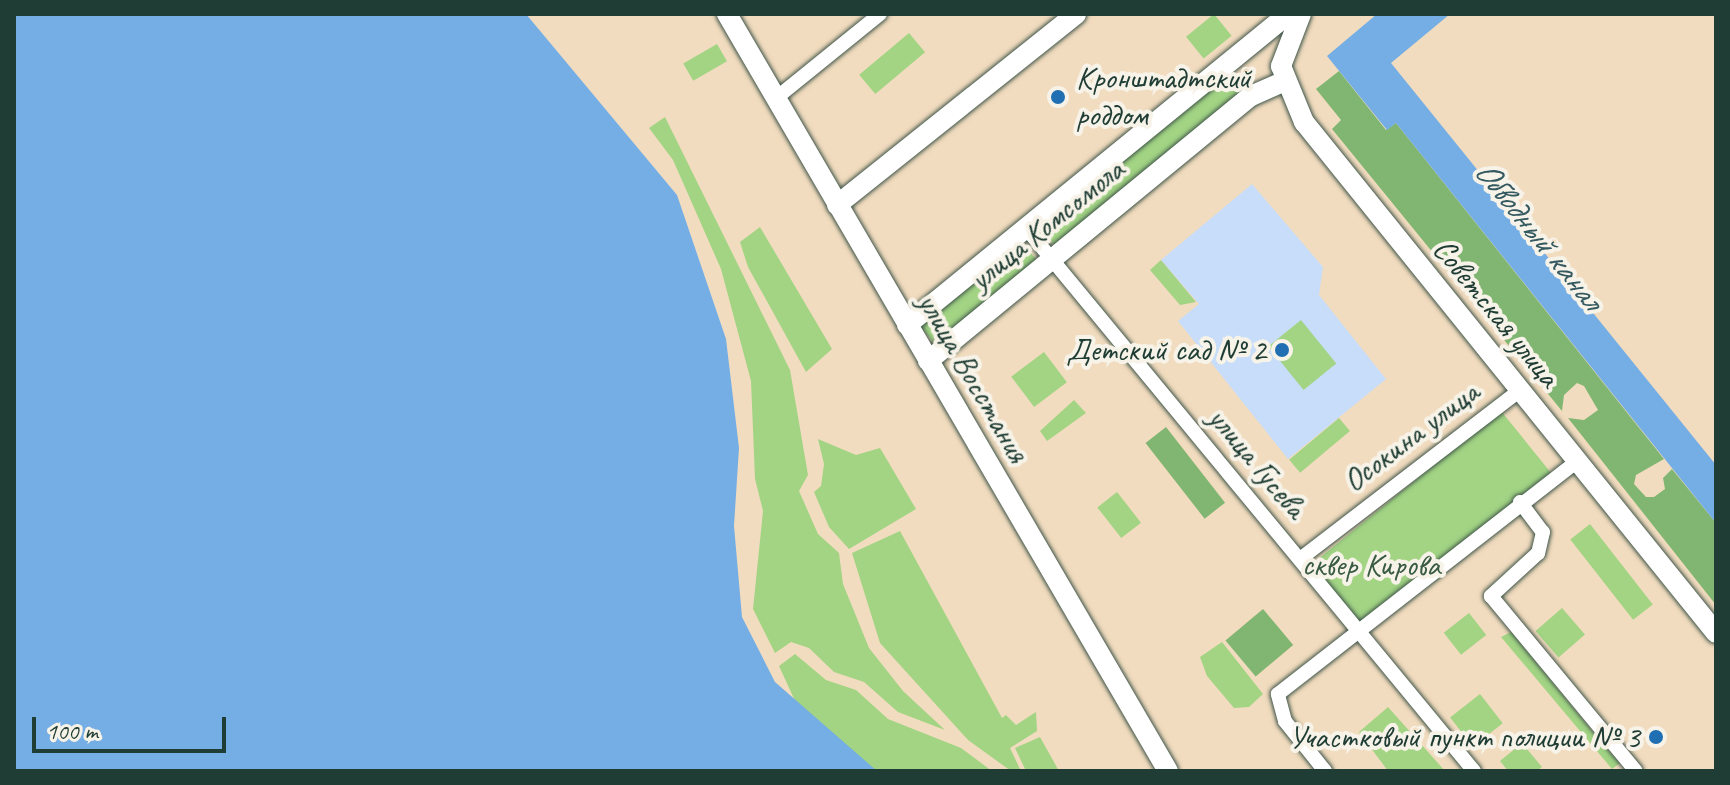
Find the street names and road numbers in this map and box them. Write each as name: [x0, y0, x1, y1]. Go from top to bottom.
street label: улица Комсомола: [962, 151, 1132, 299]
street label: Советская улица: [1423, 230, 1569, 396]
street label: улица Восстания: [910, 287, 1036, 469]
street label: Осокина улица: [1336, 374, 1486, 500]
street label: улица Гусева: [1200, 400, 1314, 526]

